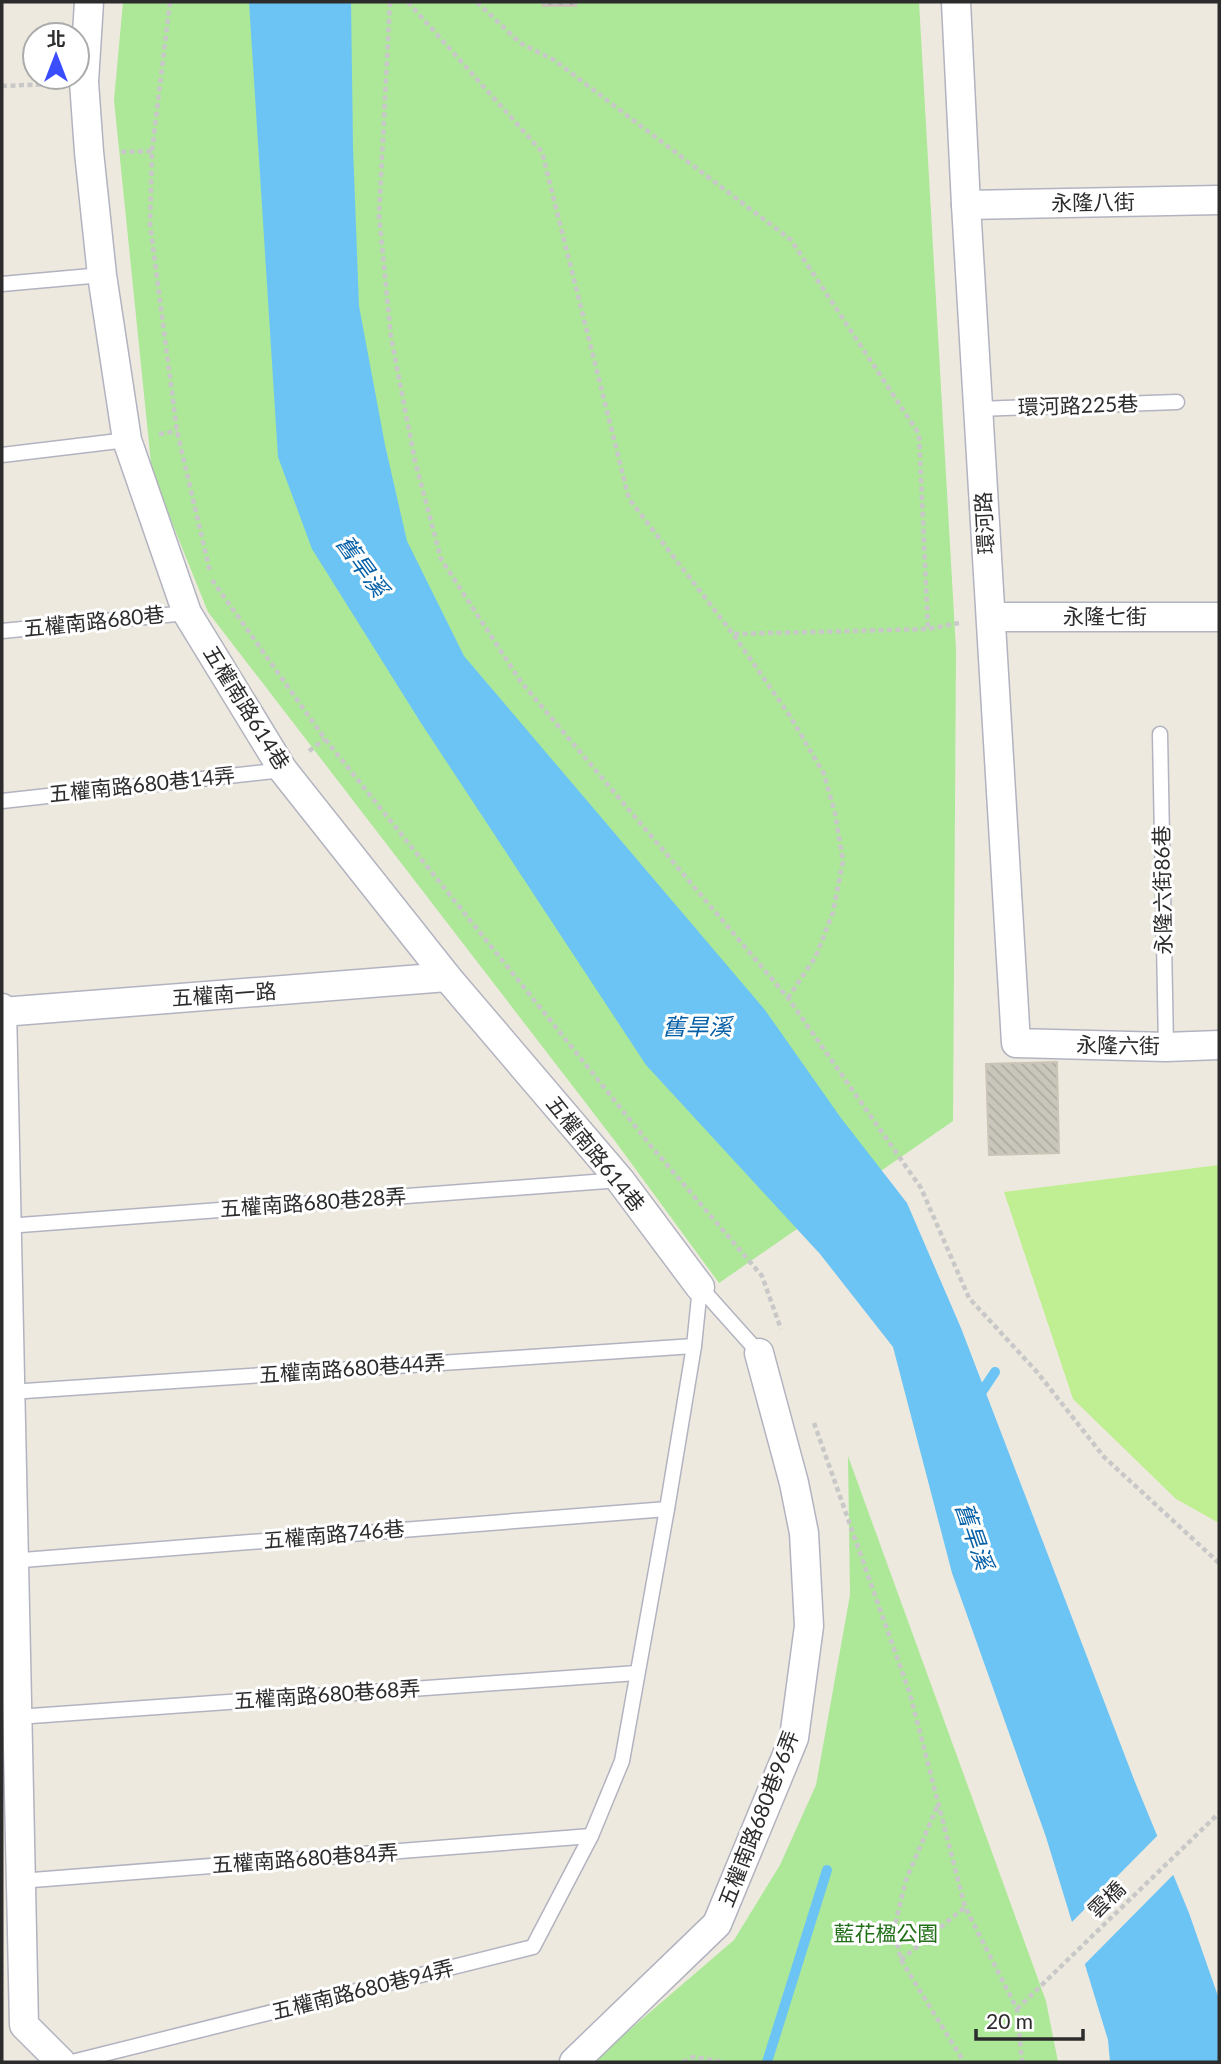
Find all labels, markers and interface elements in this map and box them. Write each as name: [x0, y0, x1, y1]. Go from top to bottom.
north arrow: [21, 21, 91, 91]
text: 北: [46, 27, 66, 50]
street label: 永隆八街: [1051, 188, 1135, 215]
street label: 環河路225巷: [1017, 390, 1139, 419]
street label: 環河路: [969, 491, 998, 555]
water label: 舊旱溪: [331, 529, 396, 604]
street label: 五權南路680巷: [22, 601, 166, 640]
street label: 永隆七街: [1063, 603, 1147, 628]
street label: 五權南路614巷: [199, 641, 295, 774]
street label: 五權南路680巷14弄: [48, 761, 236, 806]
street label: 永隆六街86巷: [1148, 825, 1175, 955]
street label: 五權南一路: [171, 977, 277, 1010]
water label: 舊旱溪: [663, 1012, 735, 1040]
street label: 永隆六街: [1076, 1031, 1160, 1058]
street label: 五權南路614巷: [542, 1090, 650, 1216]
street label: 五權南路680巷28弄: [219, 1183, 407, 1220]
street label: 五權南路680巷44弄: [258, 1349, 446, 1386]
water label: 舊旱溪: [950, 1498, 1000, 1576]
street label: 五權南路746巷: [262, 1515, 405, 1552]
street label: 五權南路680巷68弄: [233, 1675, 421, 1712]
street label: 五權南路680巷96弄: [712, 1727, 803, 1910]
street label: 五權南路680巷84弄: [211, 1839, 399, 1876]
street label: 雲橋: [1082, 1875, 1130, 1923]
park label: 藍花楹公園: [834, 1920, 939, 1945]
street label: 五權南路680巷94弄: [269, 1954, 456, 2023]
scale bar: [976, 1997, 1083, 2041]
text: 20 m: [986, 2008, 1033, 2033]

